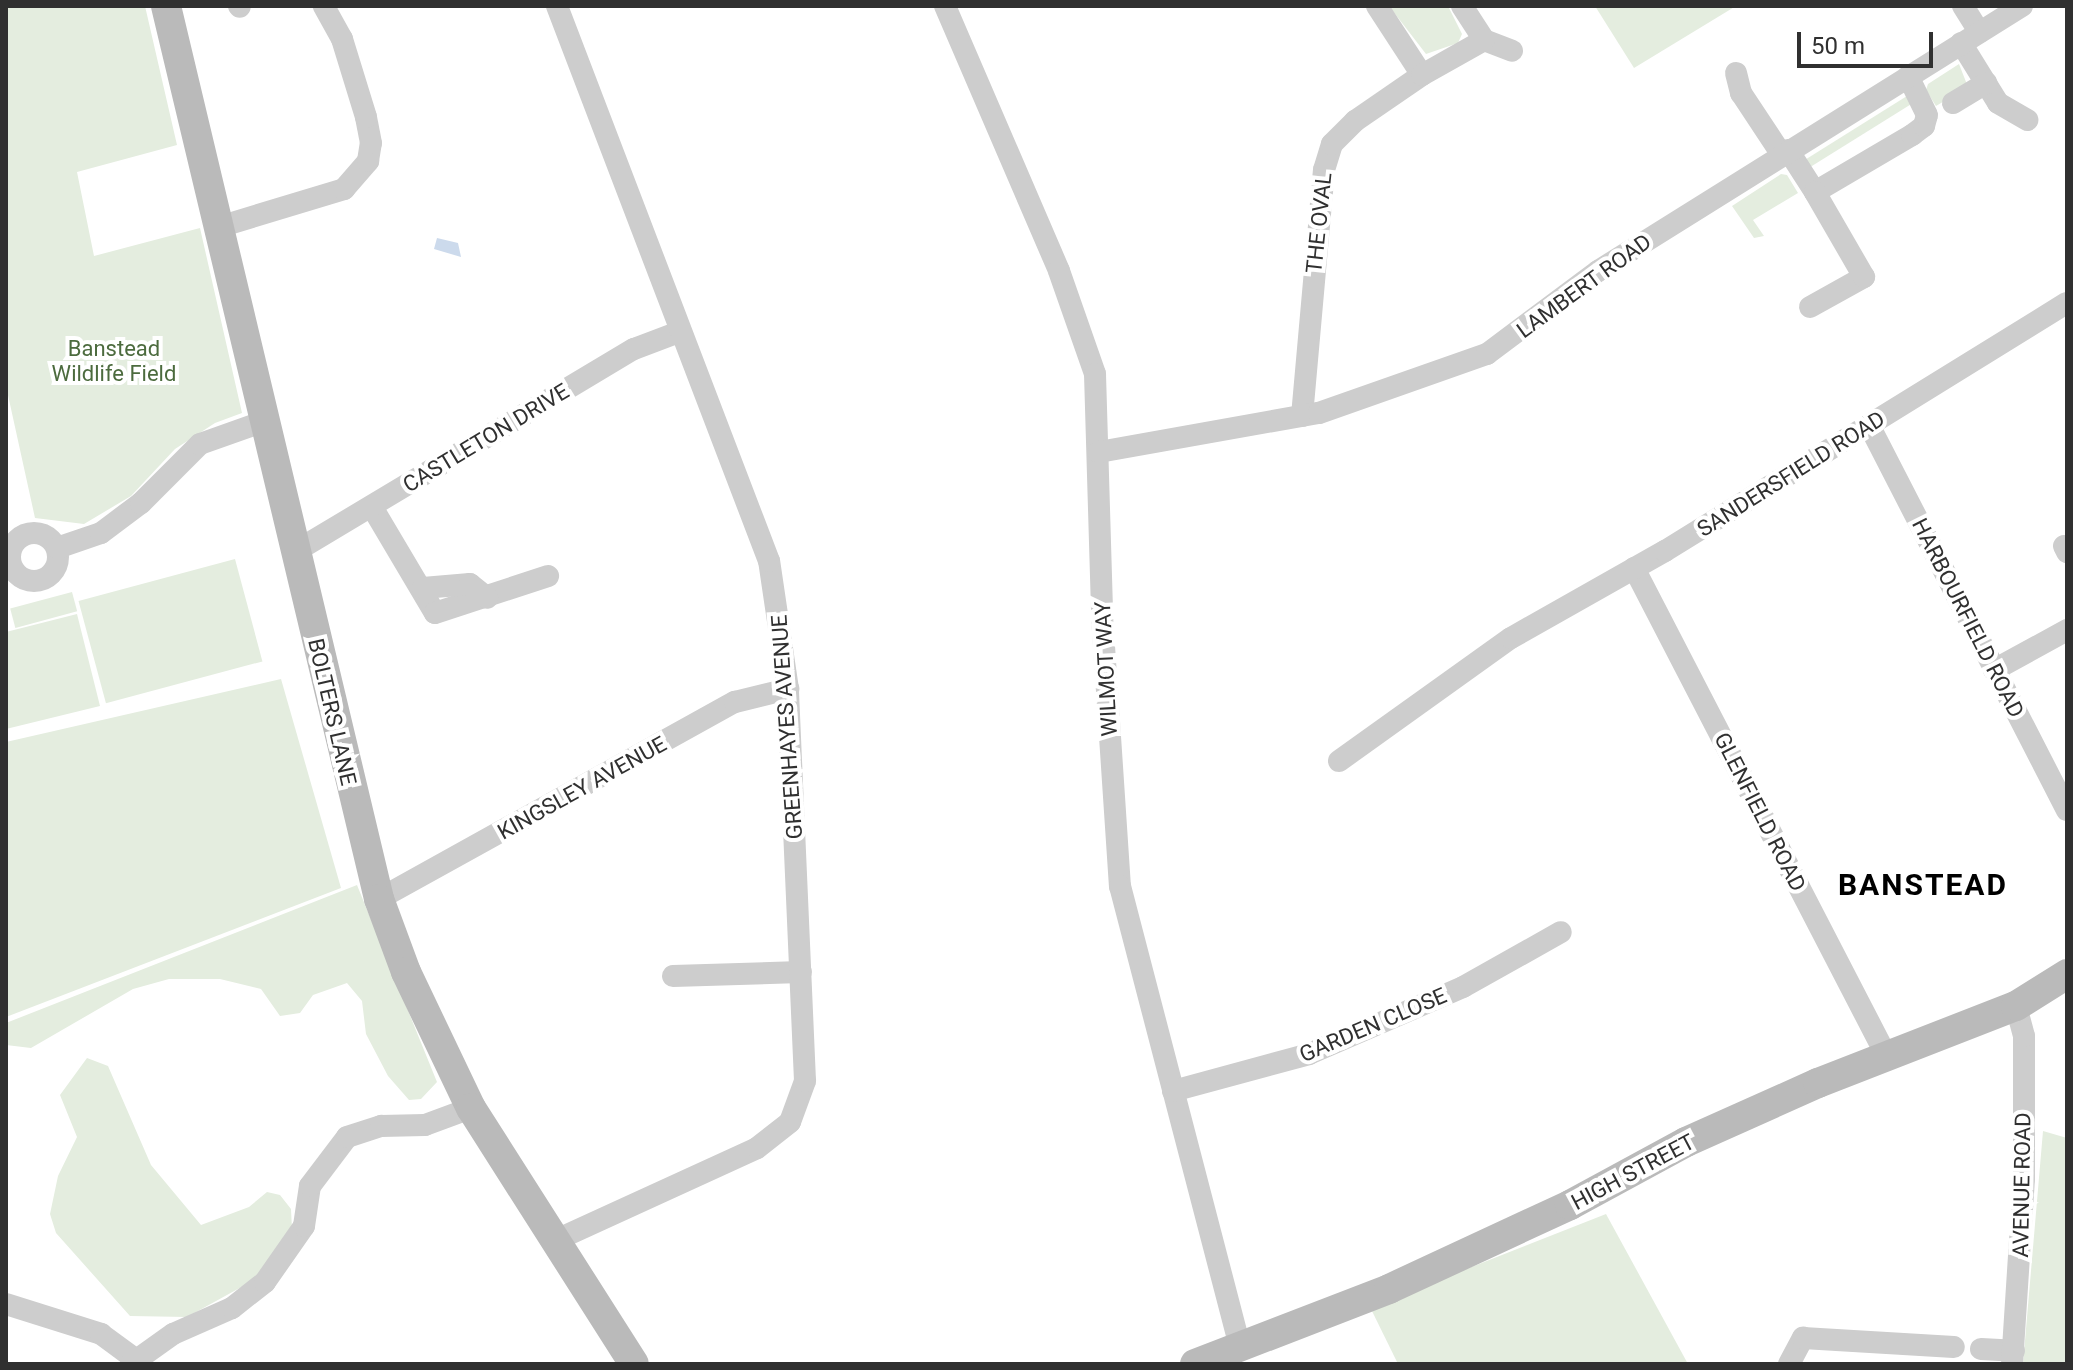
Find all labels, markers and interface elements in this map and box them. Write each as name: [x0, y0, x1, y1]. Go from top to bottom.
scale bar: [1801, 16, 1937, 66]
text: 50 m: [1811, 32, 1865, 60]
street label: THE OVAL: [1301, 171, 1337, 275]
street label: LAMBERT ROAD: [1511, 228, 1657, 344]
park label: Banstead Wildlife Field: [52, 335, 176, 386]
street label: CASTLETON DRIVE: [398, 378, 574, 498]
street label: SANDERSFIELD ROAD: [1692, 405, 1890, 543]
street label: HARBOURFIELD ROAD: [1906, 514, 2030, 722]
street label: WILMOT WAY: [1089, 601, 1123, 737]
street label: GREENHAYES AVENUE: [766, 614, 808, 840]
street label: BOLTERS LANE: [302, 636, 362, 788]
street label: GLENFIELD ROAD: [1709, 728, 1811, 896]
street label: KINGSLEY AVENUE: [493, 731, 671, 845]
district label: BANSTEAD: [1838, 867, 2008, 903]
street label: GARDEN CLOSE: [1296, 982, 1450, 1068]
street label: AVENUE ROAD: [2008, 1112, 2036, 1258]
street label: HIGH STREET: [1567, 1128, 1699, 1216]

